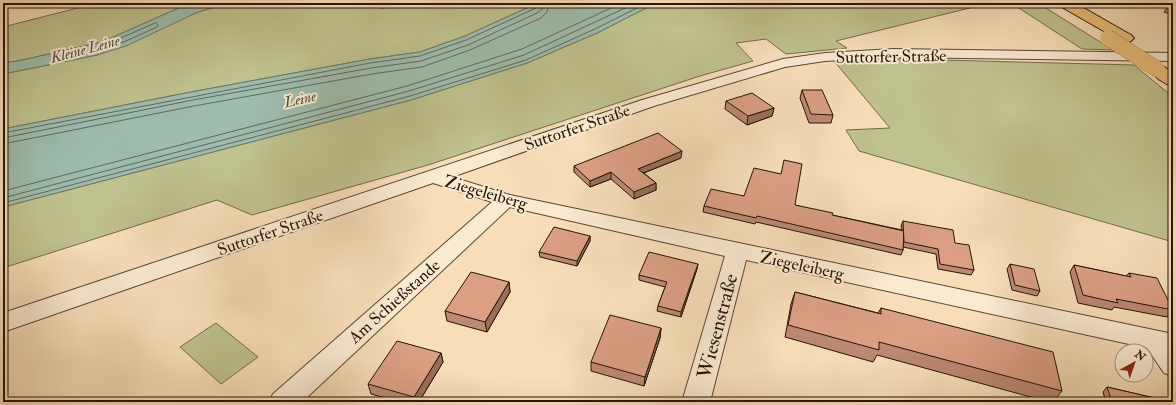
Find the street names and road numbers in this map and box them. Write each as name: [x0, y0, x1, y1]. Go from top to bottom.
street label: Suttorfer Straße: [836, 45, 946, 68]
street label: Suttorfer Straße: [521, 100, 633, 155]
street label: Ziegeleiberg: [442, 171, 531, 215]
street label: Suttorfer Straße: [214, 205, 326, 260]
street label: Ziegeleiberg: [758, 246, 847, 285]
street label: Am Schießstande: [343, 255, 444, 349]
street label: Wiesenstraße: [691, 271, 743, 382]

